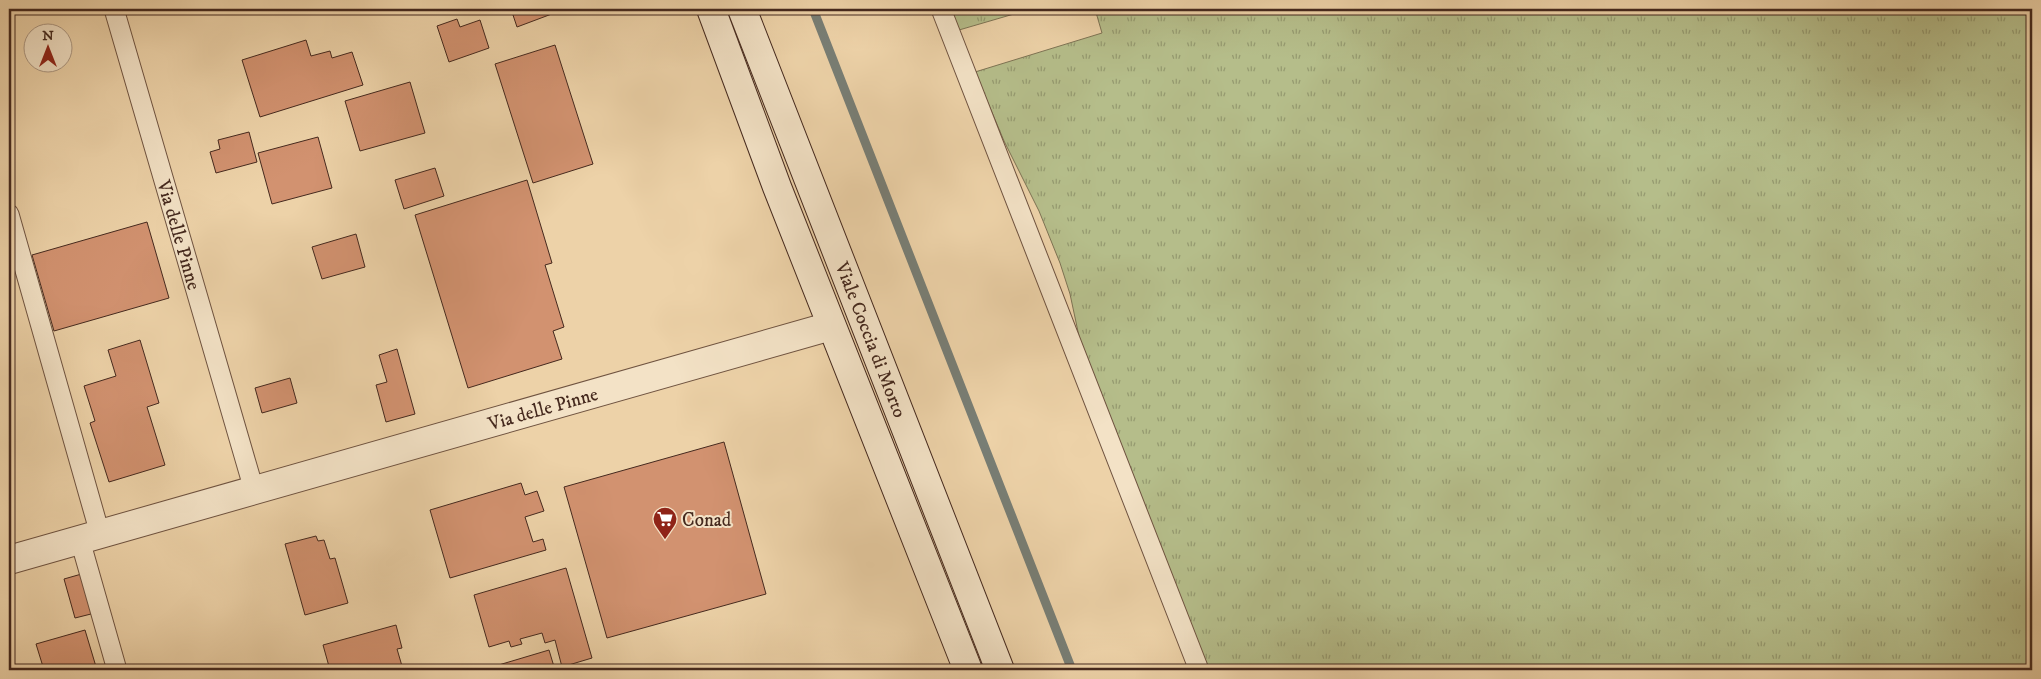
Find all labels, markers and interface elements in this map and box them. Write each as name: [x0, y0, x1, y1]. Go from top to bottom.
north arrow: [22, 22, 72, 72]
text: N: [42, 27, 54, 45]
street label: Via delle Pinne: [151, 177, 205, 293]
street label: Viale Coccia di Morto: [829, 258, 911, 421]
street label: Via delle Pinne: [485, 383, 601, 436]
supermarket icon: Conad: [652, 506, 678, 540]
place label: Conad: [682, 509, 732, 532]

